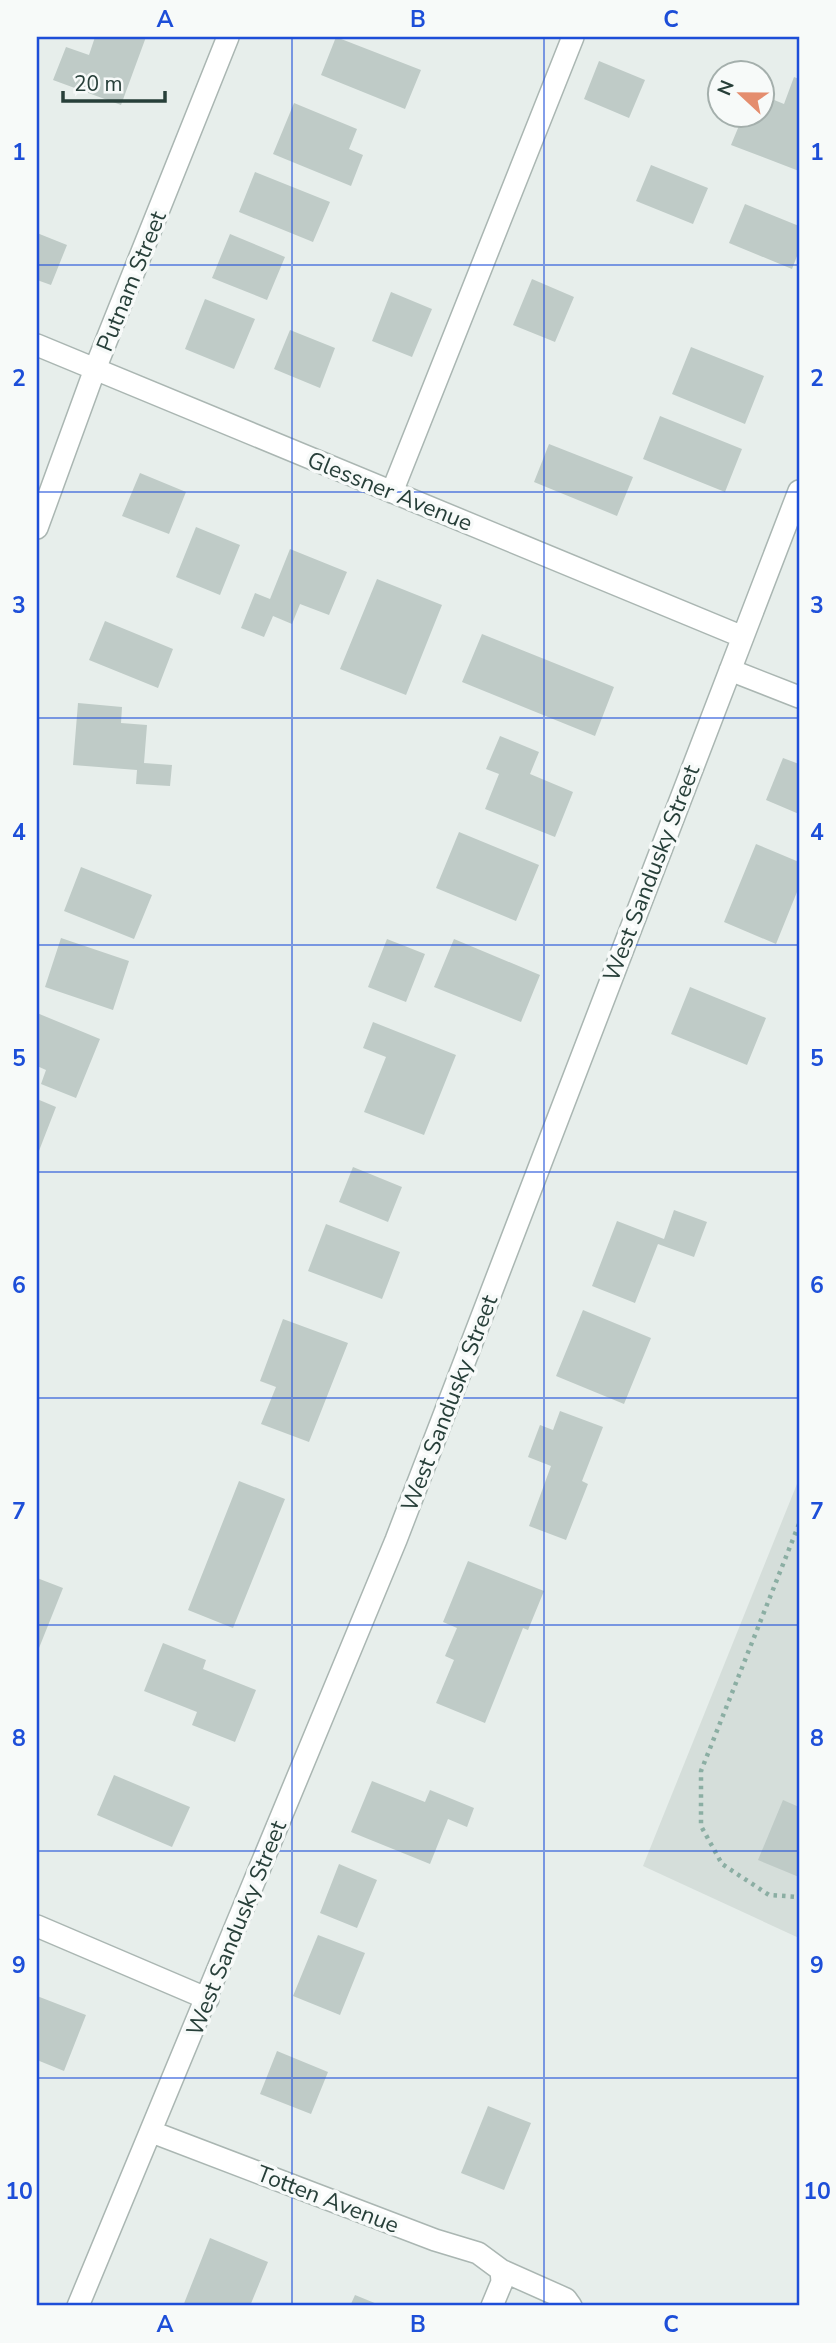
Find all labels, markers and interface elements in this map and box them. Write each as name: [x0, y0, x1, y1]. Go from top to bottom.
text: A: [156, 4, 174, 35]
text: B: [410, 4, 426, 35]
text: C: [663, 4, 679, 35]
scale bar: [63, 60, 164, 104]
north arrow: [706, 60, 776, 130]
text: 20 m: [74, 70, 123, 98]
text: N: [711, 77, 741, 99]
text: 1: [12, 137, 26, 168]
text: 1: [810, 137, 824, 168]
street label: Putnam Street: [89, 205, 174, 356]
text: 2: [12, 363, 26, 394]
text: 2: [810, 363, 824, 394]
street label: Glessner Avenue: [303, 444, 477, 539]
text: 3: [12, 590, 26, 621]
text: 3: [810, 590, 824, 621]
street label: West Sandusky Street: [596, 760, 707, 986]
text: 4: [12, 817, 26, 848]
text: 4: [810, 817, 824, 848]
text: 5: [12, 1043, 26, 1074]
text: 5: [810, 1043, 824, 1074]
text: 6: [12, 1270, 26, 1301]
text: 6: [810, 1270, 824, 1301]
street label: West Sandusky Street: [394, 1290, 505, 1516]
text: 7: [12, 1496, 26, 1527]
text: 7: [810, 1496, 824, 1527]
text: 8: [12, 1723, 26, 1754]
text: 8: [810, 1723, 824, 1754]
street label: West Sandusky Street: [179, 1815, 294, 2040]
text: 9: [12, 1950, 26, 1981]
text: 9: [810, 1950, 824, 1981]
street label: Totten Avenue: [252, 2158, 403, 2241]
text: 10: [5, 2176, 33, 2207]
text: 10: [803, 2176, 831, 2207]
text: A: [156, 2309, 174, 2340]
text: B: [410, 2309, 426, 2340]
text: C: [663, 2309, 679, 2340]

